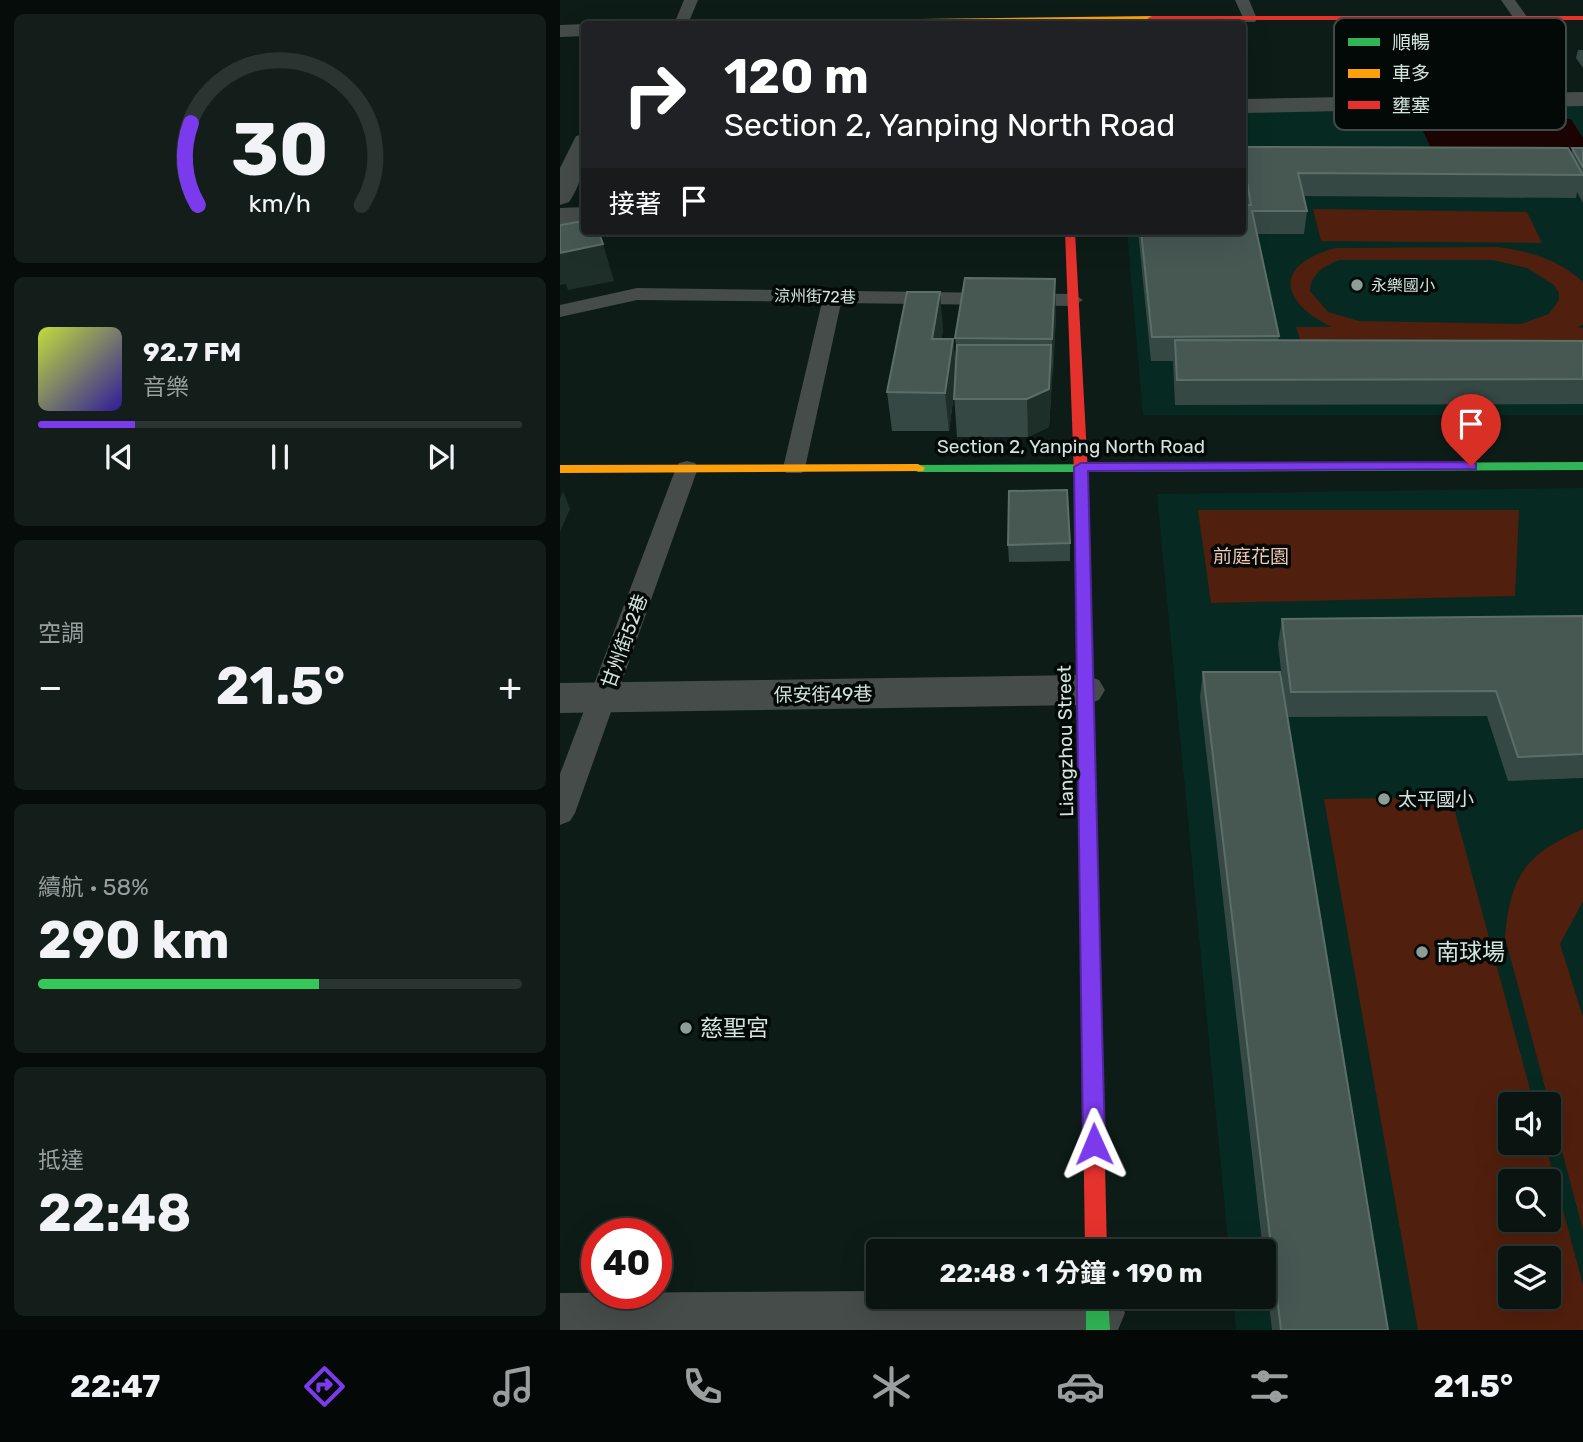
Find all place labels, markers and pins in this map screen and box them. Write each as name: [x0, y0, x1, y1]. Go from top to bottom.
place label: 永樂國小: [1371, 276, 1435, 295]
marker: 永樂國小: [1349, 277, 1365, 293]
pin: [1441, 394, 1501, 466]
place label: 太平國小: [1398, 788, 1474, 811]
marker: 太平國小: [1376, 791, 1392, 807]
place label: 南球場: [1436, 938, 1505, 966]
marker: 南球場: [1414, 944, 1430, 960]
place label: 慈聖宮: [700, 1014, 769, 1042]
marker: 慈聖宮: [678, 1020, 694, 1036]

